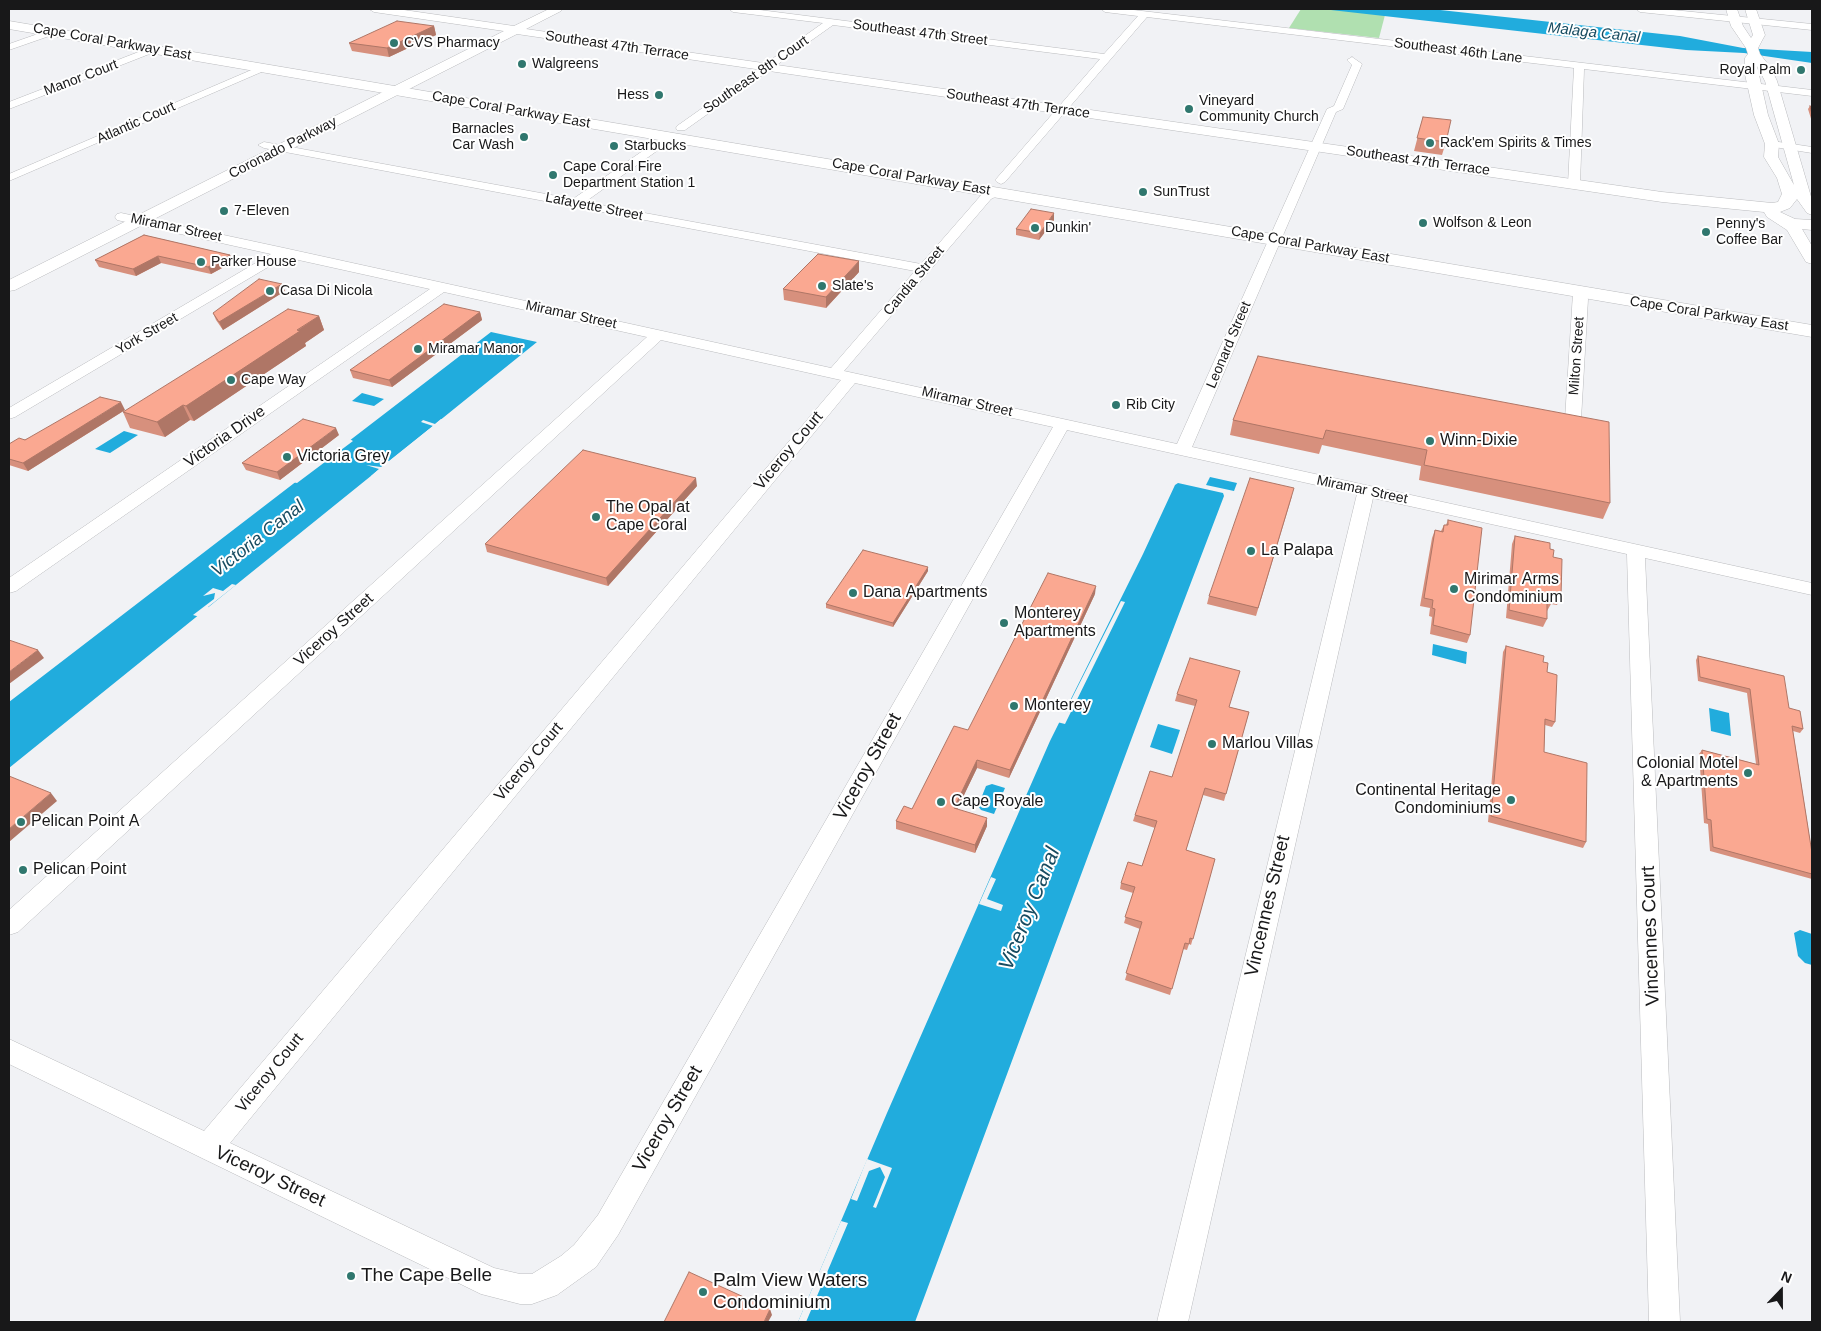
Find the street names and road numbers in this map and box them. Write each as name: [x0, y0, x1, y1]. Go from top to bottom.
street label: Southeast 47th Street: [852, 16, 988, 50]
street label: Cape Coral Parkway East: [32, 20, 192, 64]
street label: Southeast 47th Terrace: [544, 28, 690, 64]
street label: Southeast 8th Court: [700, 32, 812, 118]
street label: Southeast 46th Lane: [1393, 35, 1523, 67]
street label: Manor Court: [42, 56, 120, 100]
street label: Southeast 47th Terrace: [945, 86, 1091, 122]
street label: Cape Coral Parkway East: [431, 88, 591, 132]
street label: Atlantic Court: [94, 98, 178, 148]
street label: Coronado Parkway: [226, 113, 340, 183]
street label: Southeast 47th Terrace: [1345, 143, 1491, 179]
street label: Cape Coral Parkway East: [831, 155, 991, 199]
street label: Lafayette Street: [544, 189, 644, 225]
street label: Miramar Street: [129, 210, 223, 246]
street label: Cape Coral Parkway East: [1230, 223, 1390, 267]
street label: Candia Street: [880, 243, 948, 319]
street label: Cape Coral Parkway East: [1629, 293, 1789, 335]
street label: Miramar Street: [524, 297, 618, 333]
street label: Leonard Street: [1203, 299, 1255, 391]
street label: York Street: [113, 310, 181, 358]
street label: Milton Street: [1566, 316, 1588, 396]
street label: Miramar Street: [920, 383, 1014, 421]
street label: Victoria Drive: [181, 402, 269, 472]
street label: Viceroy Court: [751, 408, 827, 494]
street label: Miramar Street: [1315, 472, 1409, 508]
street label: Viceroy Street: [290, 589, 378, 671]
street label: Viceroy Street: [829, 709, 907, 825]
street label: Viceroy Court: [491, 719, 567, 805]
street label: Vincennes Street: [1241, 833, 1295, 979]
street label: Vincennes Court: [1637, 866, 1665, 1006]
street label: Viceroy Court: [232, 1029, 308, 1117]
street label: Viceroy Street: [628, 1062, 708, 1176]
street label: Viceroy Street: [211, 1142, 329, 1212]

